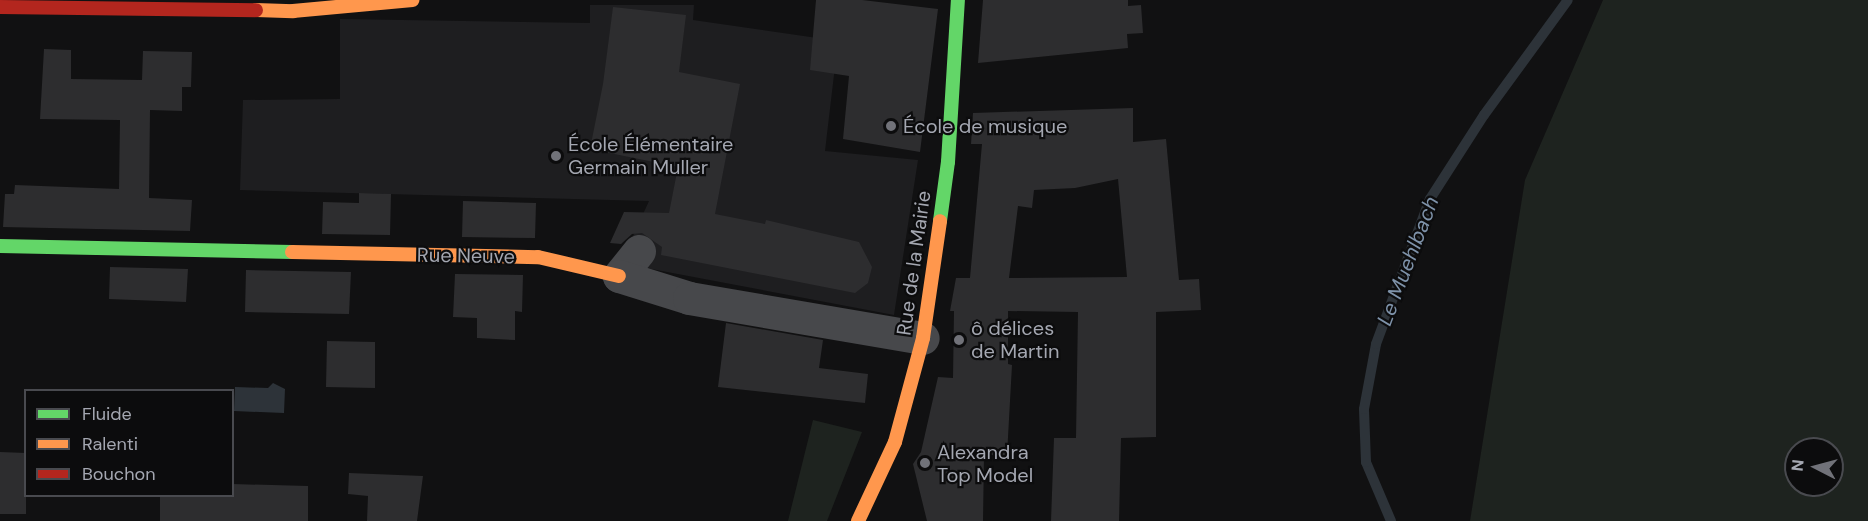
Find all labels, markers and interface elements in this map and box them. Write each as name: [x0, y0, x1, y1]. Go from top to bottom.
place label: École de musique: [903, 114, 1067, 138]
marker: École de musique: [884, 119, 898, 133]
place label: École Élémentaire Germain Muller: [568, 132, 733, 179]
marker: École Élémentaire Germain Muller: [549, 149, 563, 163]
street label: Rue de la Mairie: [892, 189, 936, 337]
water label: Le Muehlbach: [1372, 193, 1444, 329]
street label: Rue Neuve: [417, 243, 515, 269]
place label: ô délices de Martin: [971, 316, 1059, 363]
marker: ô délices de Martin: [952, 333, 966, 347]
legend: [24, 389, 234, 497]
text: Fluide: [82, 402, 132, 426]
text: Ralenti: [82, 432, 138, 456]
north arrow: [1784, 437, 1844, 497]
place label: Alexandra Top Model: [937, 440, 1033, 487]
marker: Alexandra Top Model: [918, 456, 932, 470]
text: N: [1787, 458, 1809, 472]
text: Bouchon: [82, 462, 156, 486]

